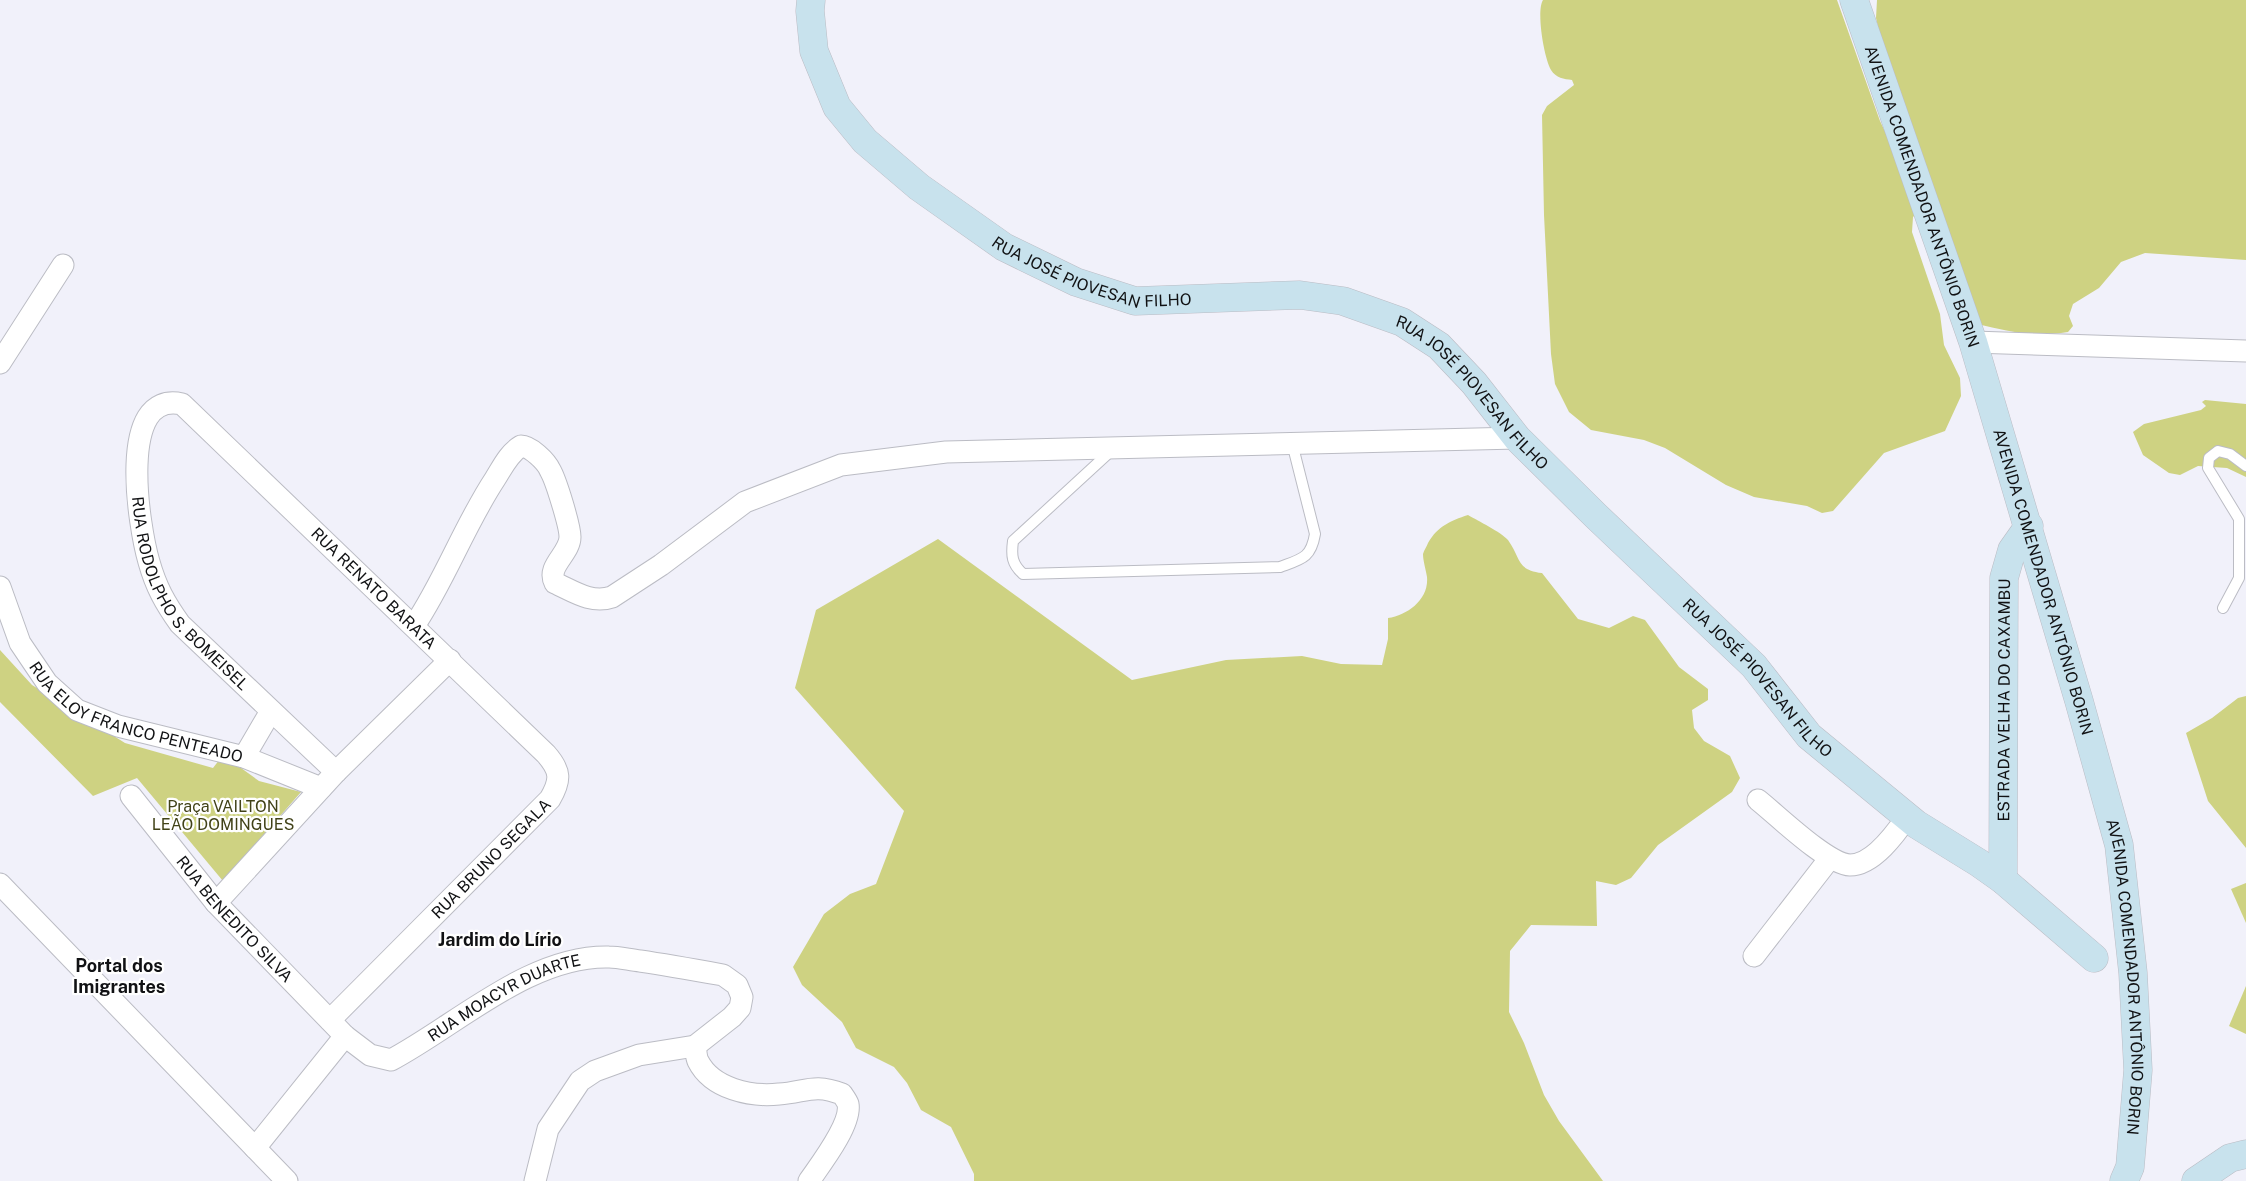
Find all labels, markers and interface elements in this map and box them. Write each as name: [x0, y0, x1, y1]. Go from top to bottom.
street label: AVENIDA COMENDADOR ANTÔNIO BORIN: [1861, 43, 1983, 350]
street label: RUA JOSÉ PIOVESAN FILHO: [988, 233, 1192, 312]
street label: RUA JOSÉ PIOVESAN FILHO: [1393, 312, 1552, 474]
street label: AVENIDA COMENDADOR ANTÔNIO BORIN: [1989, 426, 2097, 737]
street label: RUA RODOLPHO S. BOMEISEL: [128, 496, 253, 694]
street label: RUA RENATO BARATA: [307, 524, 440, 653]
street label: ESTRADA VELHA DO CAXAMBU: [1994, 578, 2014, 822]
street label: RUA JOSÉ PIOVESAN FILHO: [1679, 595, 1836, 761]
street label: RUA ELOY FRANCO PENTEADO: [25, 658, 245, 766]
street label: RUA BRUNO SEGALA: [428, 795, 555, 923]
park label: Praça VAILTON LEÃO DOMINGUES: [152, 797, 294, 834]
street label: AVENIDA COMENDADOR ANTÔNIO BORIN: [2102, 817, 2147, 1136]
street label: RUA BENEDITO SILVA: [172, 852, 296, 986]
district label: Jardim do Lírio: [438, 929, 562, 950]
street label: RUA MOACYR DUARTE: [424, 950, 582, 1046]
district label: Portal dos Imigrantes: [73, 955, 165, 997]

